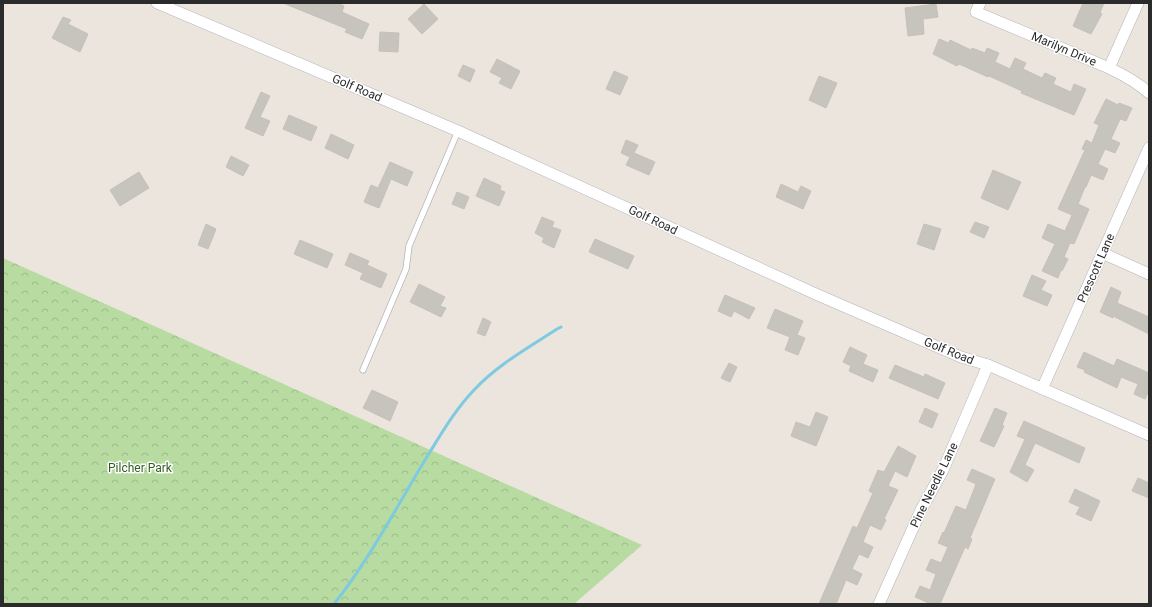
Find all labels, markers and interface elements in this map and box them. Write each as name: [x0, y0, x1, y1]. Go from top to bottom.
street label: Marilyn Drive: [1029, 29, 1099, 69]
street label: Golf Road: [330, 71, 384, 105]
street label: Golf Road: [626, 203, 680, 237]
street label: Prescott Lane: [1075, 231, 1117, 305]
street label: Golf Road: [922, 335, 976, 367]
street label: Pine Needle Lane: [907, 440, 961, 530]
park label: Pilcher Park: [108, 461, 173, 475]

